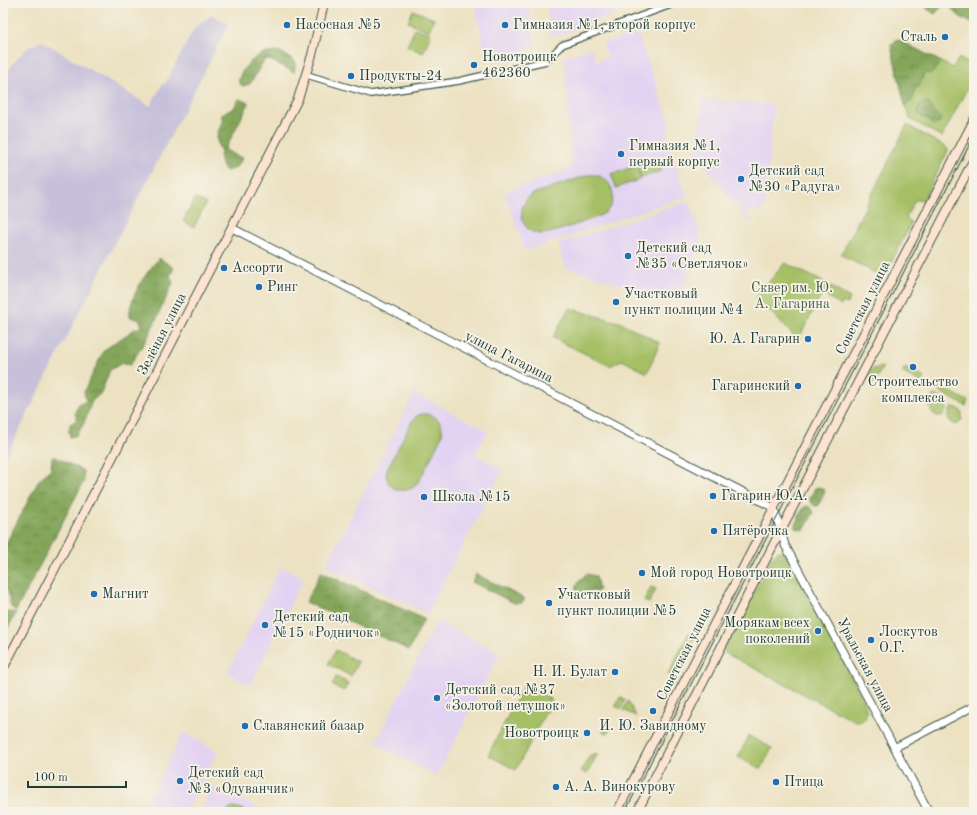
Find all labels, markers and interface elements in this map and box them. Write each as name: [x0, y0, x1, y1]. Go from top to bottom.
place label: Насосная №5: [295, 18, 381, 32]
place label: Гимназия №1, второй корпус: [513, 18, 696, 32]
marker: Насосная №5: [282, 20, 292, 30]
marker: Гимназия №1, второй корпус: [500, 20, 510, 30]
place label: Сталь: [901, 30, 937, 44]
marker: Сталь: [940, 32, 950, 42]
place label: Новотроицк 462360: [482, 50, 557, 80]
marker: Новотроицк 462360: [469, 60, 479, 70]
place label: Продукты-24: [359, 69, 442, 83]
marker: Продукты-24: [346, 71, 356, 81]
place label: Гимназия №1, первый корпус: [629, 139, 720, 169]
marker: Гимназия №1, первый корпус: [616, 149, 626, 159]
place label: Детский сад №30 «Радуга»: [749, 164, 841, 194]
marker: Детский сад №30 «Радуга»: [736, 174, 746, 184]
place label: Детский сад №35 «Светлячок»: [636, 241, 749, 271]
marker: Детский сад №35 «Светлячок»: [623, 251, 633, 261]
street label: Советская улица: [833, 259, 893, 357]
place label: Ассорти: [232, 261, 283, 275]
marker: Ассорти: [219, 263, 229, 273]
place label: Ринг: [267, 280, 298, 294]
park label: Сквер им. Ю. А. Гагарина: [751, 281, 833, 311]
marker: Ринг: [254, 282, 264, 292]
place label: Участковый пункт полиции №4: [624, 287, 743, 317]
street label: Зелёная улица: [135, 291, 189, 377]
marker: Участковый пункт полиции №4: [611, 297, 621, 307]
street label: улица Гагарина: [463, 329, 555, 385]
place label: Ю. А. Гагарин: [709, 332, 800, 346]
marker: Ю. А. Гагарин: [803, 334, 813, 344]
marker: Строительство комплекса: [908, 362, 918, 372]
place label: Строительство комплекса: [868, 375, 958, 405]
place label: Гагаринский: [712, 379, 790, 393]
marker: Гагаринский: [793, 381, 803, 391]
place label: Гагарин Ю.А.: [721, 489, 808, 503]
place label: Школа №15: [432, 490, 510, 504]
marker: Гагарин Ю.А.: [708, 491, 718, 501]
marker: Школа №15: [419, 492, 429, 502]
place label: Пятёрочка: [722, 524, 789, 538]
marker: Пятёрочка: [709, 526, 719, 536]
place label: Мой город Новотроицк: [650, 566, 792, 580]
marker: Мой город Новотроицк: [637, 568, 647, 578]
place label: Магнит: [102, 587, 149, 601]
place label: Участковый пункт полиции №5: [557, 588, 676, 618]
marker: Магнит: [89, 589, 99, 599]
marker: Участковый пункт полиции №5: [544, 598, 554, 608]
street label: Советская улица: [654, 605, 714, 703]
place label: Детский сад №15 «Родничок»: [273, 610, 380, 640]
place label: Морякам всех поколений: [724, 616, 810, 646]
street label: Уральская улица: [834, 616, 896, 714]
marker: Детский сад №15 «Родничок»: [260, 620, 270, 630]
place label: Лоскутов О.Г.: [879, 625, 938, 655]
marker: Морякам всех поколений: [813, 626, 823, 636]
marker: Лоскутов О.Г.: [866, 635, 876, 645]
place label: Н. И. Булат: [532, 665, 607, 679]
marker: Н. И. Булат: [610, 667, 620, 677]
place label: Детский сад №37 «Золотой петушок»: [445, 683, 566, 713]
marker: Детский сад №37 «Золотой петушок»: [432, 693, 442, 703]
marker: И. Ю. Завидному: [648, 706, 658, 716]
place label: Славянский базар: [253, 719, 364, 733]
place label: И. Ю. Завидному: [599, 719, 707, 733]
marker: Славянский базар: [240, 721, 250, 731]
place label: Новотроицк: [504, 726, 579, 740]
marker: Новотроицк: [582, 728, 592, 738]
scale bar: [28, 763, 126, 789]
place label: Детский сад №3 «Одуванчик»: [188, 766, 295, 796]
text: 100 m: [34, 772, 68, 784]
place label: Птица: [784, 775, 824, 789]
marker: Детский сад №3 «Одуванчик»: [175, 776, 185, 786]
marker: Птица: [771, 777, 781, 787]
place label: А. А. Винокурову: [564, 780, 676, 794]
marker: А. А. Винокурову: [551, 782, 561, 792]

